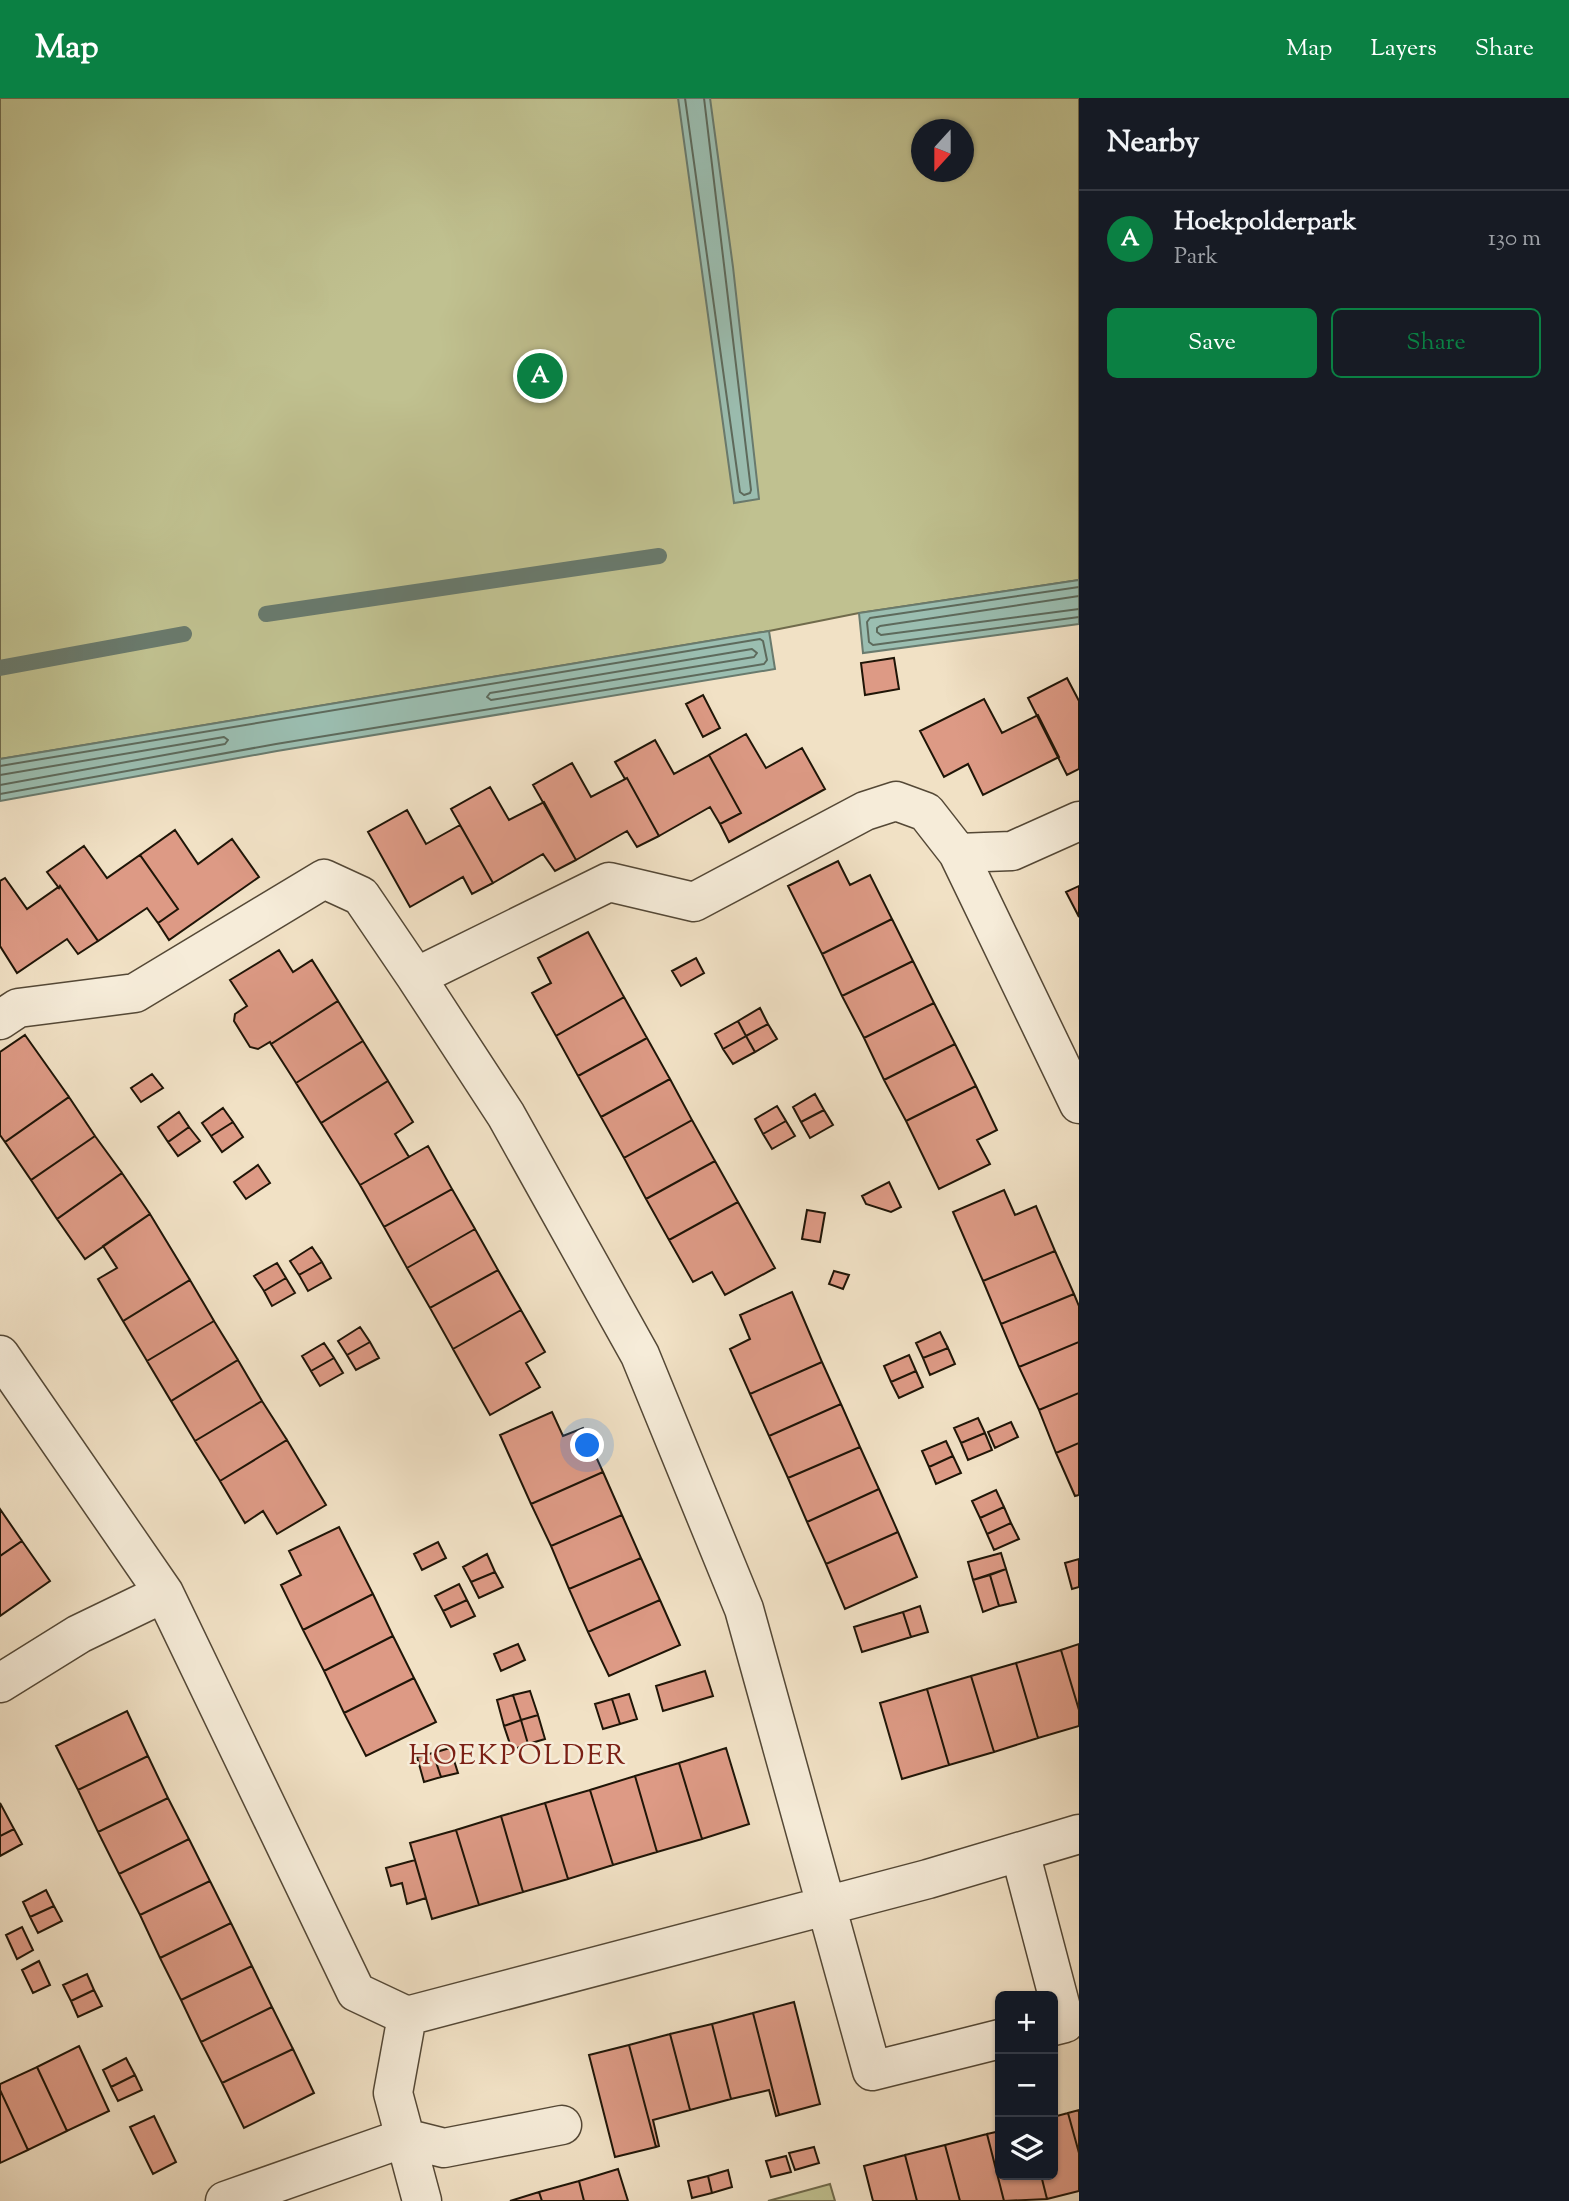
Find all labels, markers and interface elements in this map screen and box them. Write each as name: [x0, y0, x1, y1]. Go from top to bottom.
text: Map: [35, 25, 99, 73]
text: Map: [1286, 32, 1332, 66]
text: Layers: [1370, 32, 1437, 66]
text: Share: [1475, 32, 1534, 66]
north arrow: [911, 119, 974, 182]
text: Nearby: [1107, 122, 1199, 165]
text: Hoekpolderpark: [1174, 204, 1356, 241]
text: A: [1121, 223, 1139, 256]
text: 130 m: [1488, 223, 1541, 256]
text: Park: [1174, 241, 1218, 274]
button: Save: [1107, 308, 1317, 378]
button: Share: [1331, 308, 1541, 378]
pin: A: [517, 350, 563, 402]
your location: [570, 1428, 604, 1462]
district label: HOEKPOLDER: [409, 1737, 627, 1777]
map controls: [995, 1991, 1058, 2180]
button: +: [995, 1991, 1058, 2054]
button: −: [995, 2054, 1058, 2117]
button: layers: [995, 2117, 1058, 2180]

